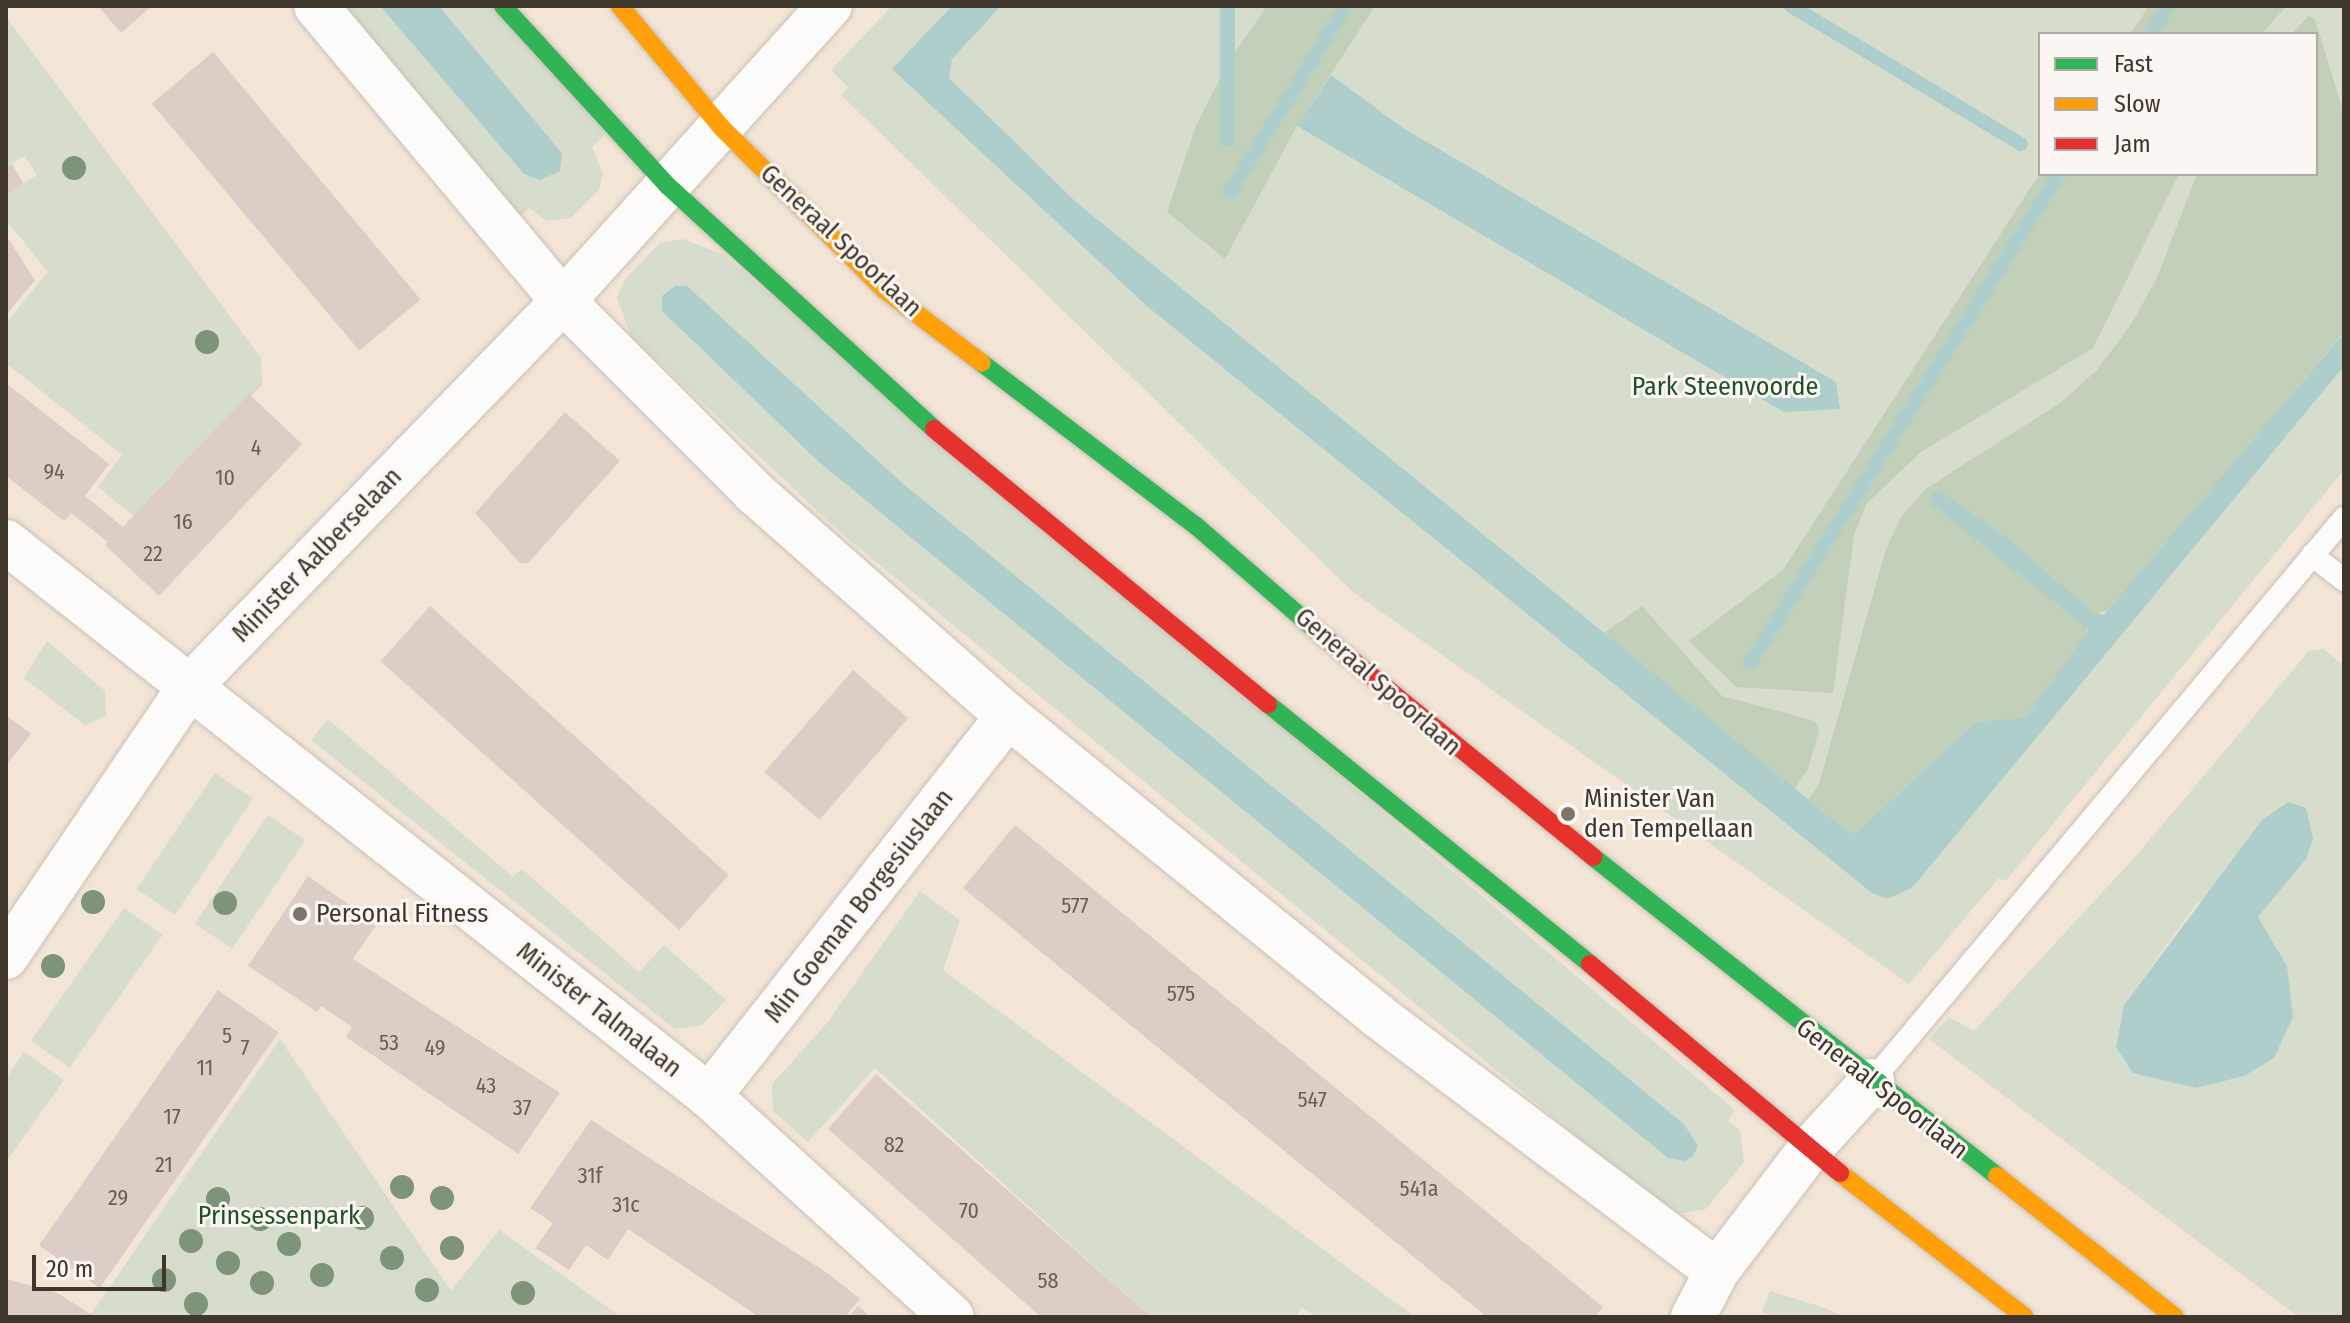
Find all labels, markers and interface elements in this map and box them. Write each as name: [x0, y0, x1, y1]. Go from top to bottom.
legend: [2038, 32, 2318, 176]
text: Fast: [2114, 50, 2153, 78]
text: Slow: [2114, 90, 2160, 118]
text: Jam: [2114, 130, 2151, 158]
street label: Generaal Spoorlaan: [754, 158, 928, 324]
park label: Park Steenvoorde: [1632, 371, 1818, 403]
house number: 4: [251, 435, 261, 461]
house number: 94: [43, 459, 65, 485]
street label: Minister Aalberselaan: [226, 461, 408, 649]
house number: 10: [215, 465, 235, 491]
house number: 16: [173, 509, 193, 535]
house number: 22: [143, 541, 163, 567]
street label: Generaal Spoorlaan: [1289, 601, 1467, 763]
street label: Min Goeman Borgesiuslaan: [758, 783, 960, 1029]
place label: Minister Van den Tempellaan: [1584, 783, 1753, 844]
marker: Minister Van den Tempellaan: [1559, 805, 1577, 823]
house number: 577: [1061, 893, 1089, 919]
place label: Personal Fitness: [316, 898, 488, 930]
marker: Personal Fitness: [291, 905, 309, 923]
street label: Minister Talmalaan: [510, 936, 688, 1084]
house number: 575: [1167, 981, 1195, 1007]
street label: Generaal Spoorlaan: [1790, 1012, 1974, 1166]
house number: 5: [222, 1023, 232, 1049]
house number: 53: [379, 1030, 399, 1056]
house number: 7: [241, 1035, 249, 1061]
house number: 49: [425, 1035, 445, 1061]
house number: 11: [197, 1055, 213, 1081]
house number: 43: [476, 1073, 496, 1099]
house number: 547: [1297, 1087, 1327, 1113]
house number: 37: [513, 1095, 531, 1121]
house number: 17: [163, 1104, 181, 1130]
house number: 82: [884, 1132, 904, 1158]
house number: 21: [155, 1152, 173, 1178]
house number: 31f: [578, 1163, 602, 1189]
house number: 541a: [1400, 1176, 1438, 1202]
house number: 29: [108, 1185, 128, 1211]
house number: 31c: [612, 1192, 640, 1218]
house number: 70: [959, 1198, 979, 1224]
park label: Prinsessenpark: [198, 1200, 360, 1232]
scale bar: [36, 1239, 170, 1289]
text: 20 m: [46, 1255, 93, 1283]
house number: 58: [1037, 1268, 1059, 1294]

